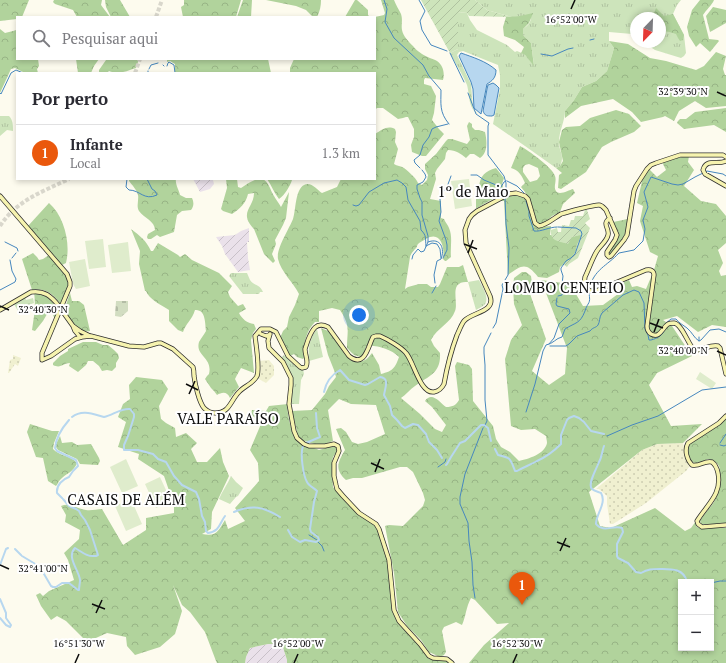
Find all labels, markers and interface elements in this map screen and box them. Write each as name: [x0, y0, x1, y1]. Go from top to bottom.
north arrow: [630, 12, 666, 48]
text: 16°52'00"W: [545, 13, 597, 26]
search box: [16, 16, 376, 60]
icon: search: [30, 27, 52, 49]
text: Pesquisar aqui: [62, 28, 158, 48]
text: 32°39'30"N: [658, 85, 708, 98]
text: Por perto: [32, 87, 108, 110]
text: Infante: [70, 134, 123, 154]
text: 1: [41, 144, 49, 162]
text: 1.3 km: [321, 144, 360, 162]
text: Local: [70, 154, 101, 172]
district label: 1º de Maio: [437, 181, 509, 201]
district label: LOMBO CENTEIO: [504, 277, 624, 297]
text: 32°40'30"N: [18, 303, 68, 316]
your location: [349, 305, 369, 325]
text: 32°40'00"N: [658, 344, 708, 357]
district label: VALE PARAÍSO: [177, 408, 279, 428]
district label: CASAIS DE ALÉM: [67, 489, 185, 509]
text: 32°41'00"N: [18, 562, 68, 575]
pin: 1: [509, 572, 535, 605]
map controls: [678, 579, 714, 651]
button: +: [678, 579, 714, 615]
button: −: [678, 615, 714, 651]
text: 16°51'30"W: [53, 637, 105, 650]
text: 16°52'00"W: [272, 637, 324, 650]
text: 16°52'30"W: [491, 637, 543, 650]

